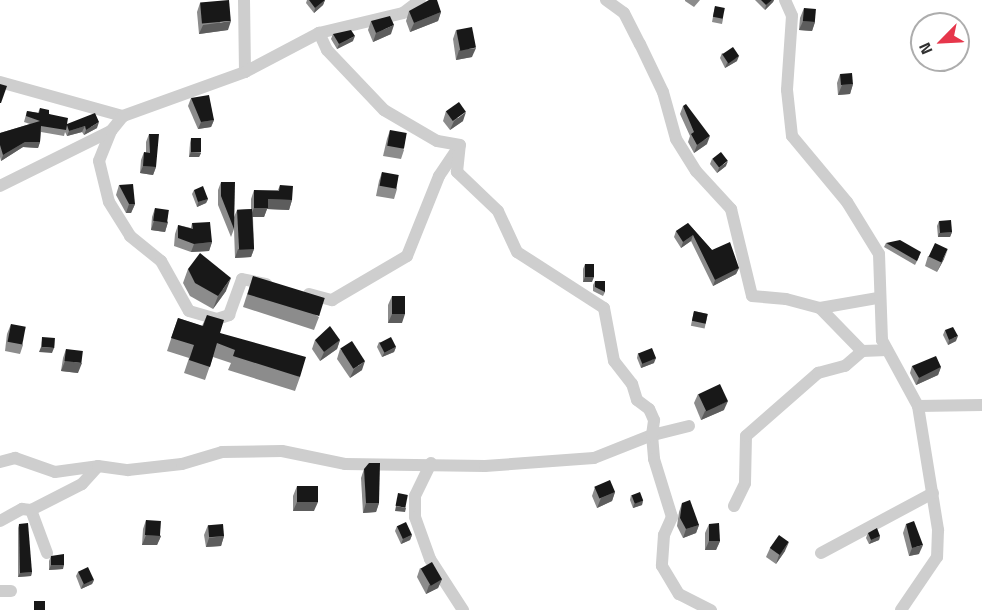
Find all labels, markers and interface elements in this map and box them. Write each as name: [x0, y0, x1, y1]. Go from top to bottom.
north arrow: [910, 12, 970, 72]
text: N: [912, 39, 939, 58]

